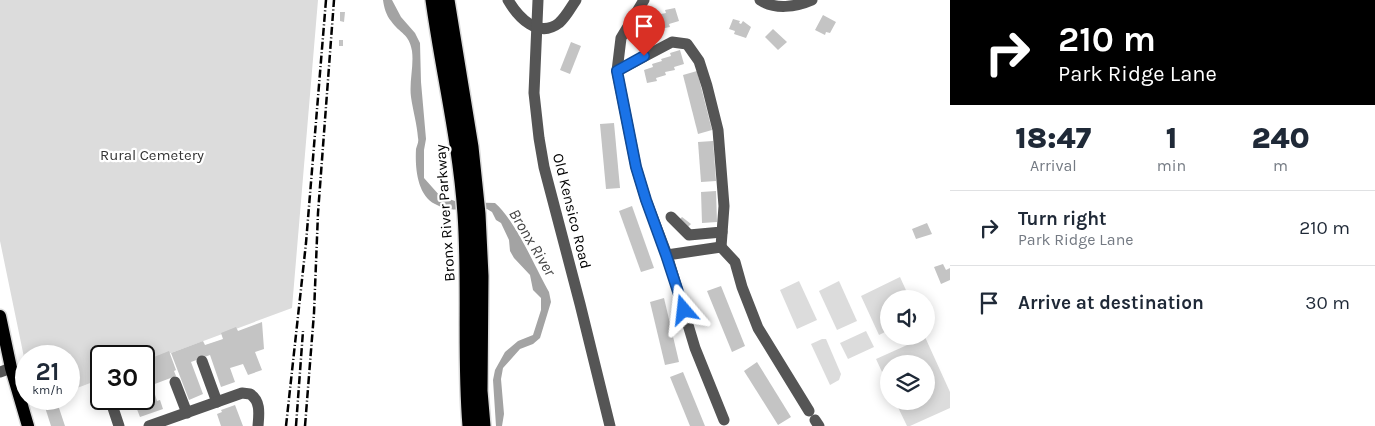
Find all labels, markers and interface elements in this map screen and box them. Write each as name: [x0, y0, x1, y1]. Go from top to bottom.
pin: [623, 5, 665, 56]
icon: arrive: [630, 12, 658, 40]
text: 210 m: [1058, 19, 1156, 60]
icon: right: [975, 20, 1040, 85]
text: Park Ridge Lane: [1058, 61, 1217, 87]
text: 18:47: [1015, 120, 1091, 156]
text: 1: [1166, 120, 1177, 156]
text: 240: [1251, 120, 1310, 156]
street label: Bronx River Parkway: [431, 144, 459, 282]
park label: Rural Cemetery: [100, 146, 204, 164]
street label: Old Kensico Road: [549, 151, 595, 271]
text: Arrival: [1030, 156, 1077, 175]
text: min: [1157, 156, 1186, 175]
text: m: [1273, 156, 1288, 175]
water label: Bronx River: [505, 205, 560, 280]
text: Turn right: [1018, 208, 1107, 230]
icon: right: [975, 214, 1003, 242]
text: 210 m: [1299, 217, 1350, 239]
text: Park Ridge Lane: [1018, 230, 1134, 249]
position arrow: [657, 283, 709, 335]
icon: arrive: [975, 289, 1003, 317]
map controls: [880, 290, 935, 410]
button: sound: [880, 290, 935, 345]
text: Arrive at destination: [1018, 292, 1204, 314]
text: 30 m: [1305, 292, 1350, 314]
speed limit sign: 30: [90, 345, 155, 410]
button: layers: [880, 355, 935, 410]
text: 21: [35, 357, 60, 386]
text: km/h: [32, 383, 63, 397]

